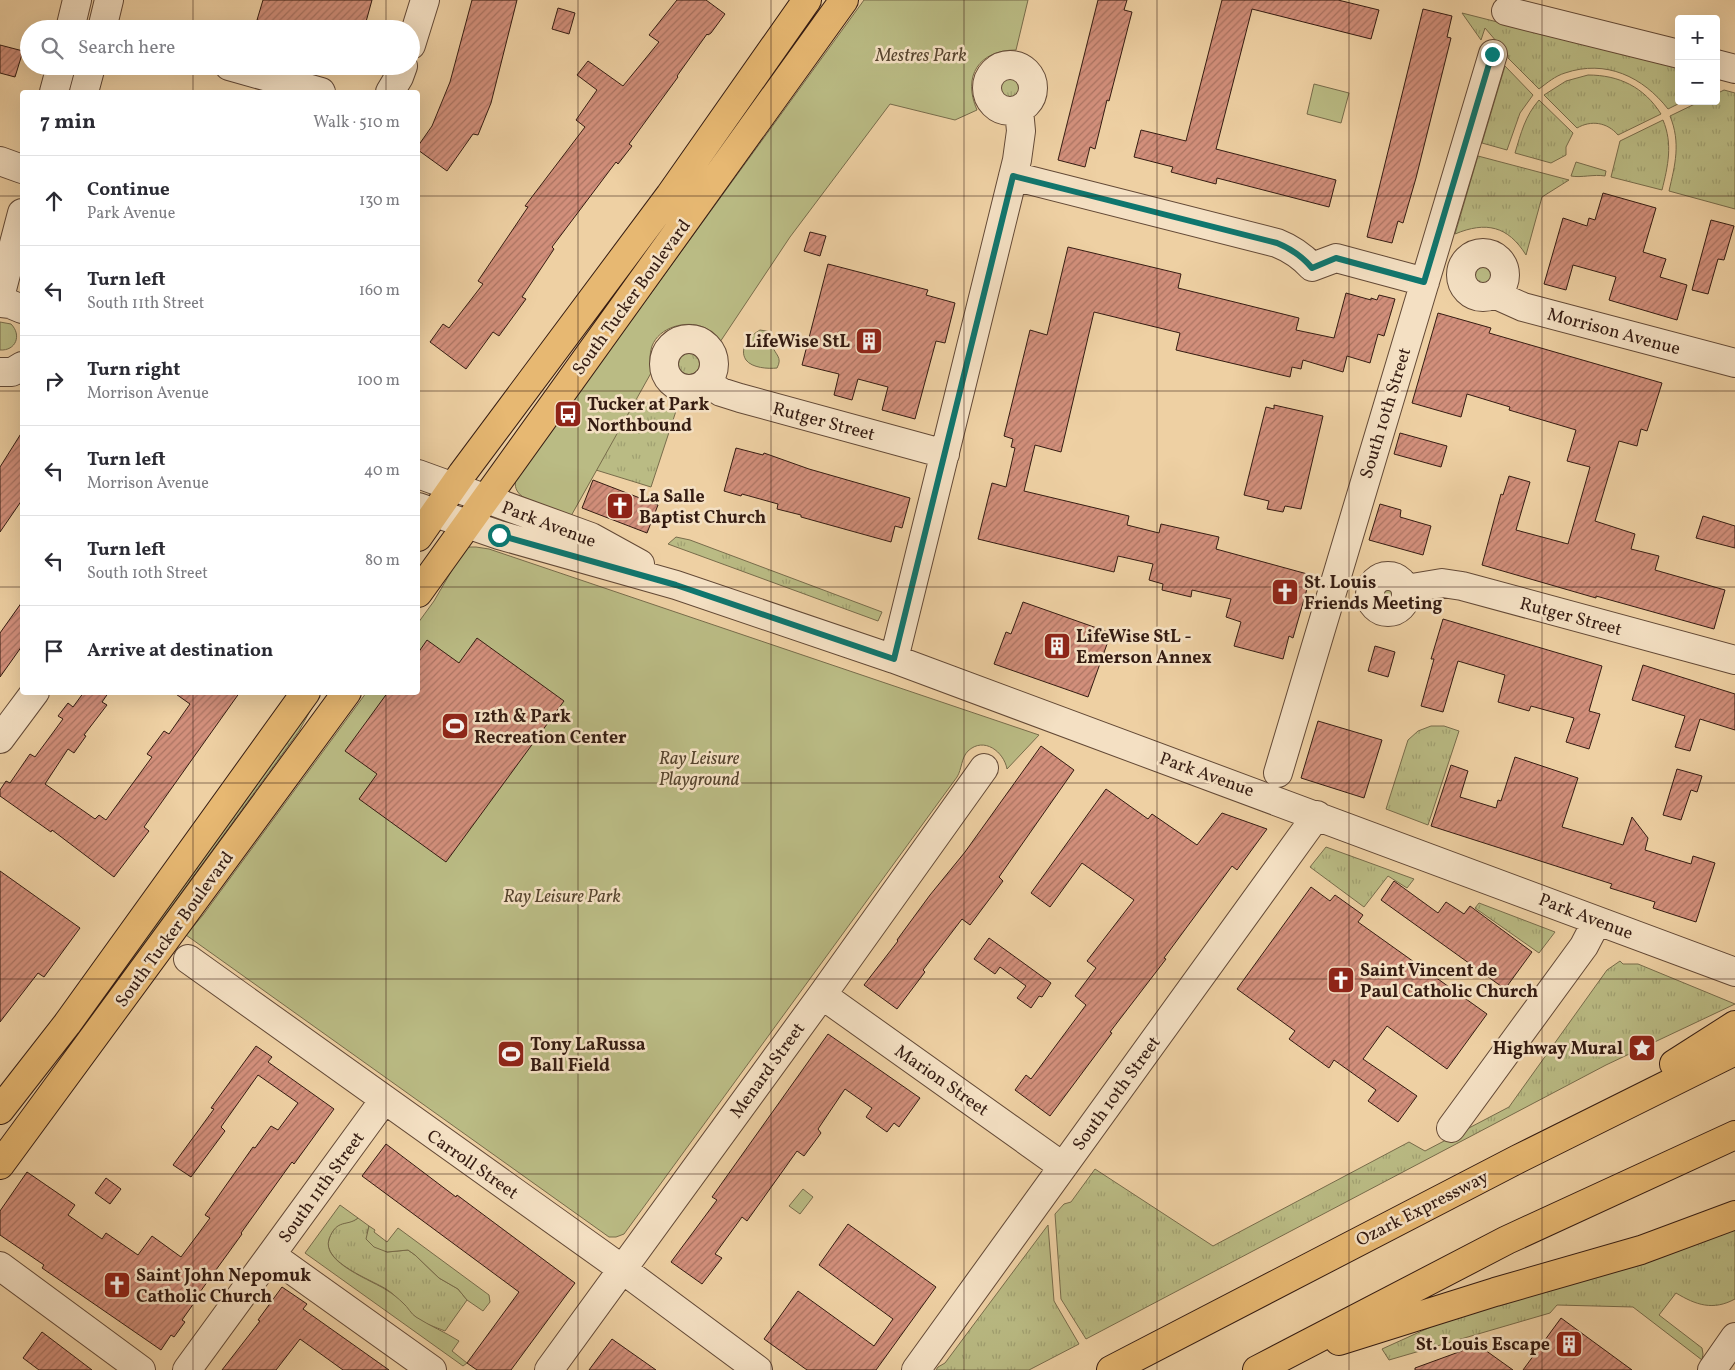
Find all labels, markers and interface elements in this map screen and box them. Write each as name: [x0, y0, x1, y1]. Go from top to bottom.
map controls: [1675, 15, 1720, 105]
button: +: [1675, 15, 1720, 60]
search box: [20, 20, 420, 75]
icon: search: [38, 34, 66, 62]
text: Search here: [78, 35, 175, 61]
route end: [1481, 43, 1504, 66]
park label: Mestres Park: [875, 44, 966, 69]
button: −: [1675, 60, 1720, 105]
text: 7 min: [40, 108, 96, 137]
text: Walk · 510 m: [313, 112, 400, 134]
text: Continue: [87, 177, 170, 203]
icon: ahead: [40, 187, 68, 215]
text: 130 m: [359, 190, 400, 212]
text: Park Avenue: [87, 203, 175, 225]
street label: South Tucker Boulevard: [567, 215, 697, 381]
text: Turn left: [87, 267, 166, 293]
icon: left: [40, 277, 68, 305]
text: 160 m: [359, 280, 400, 302]
text: South 11th Street: [87, 293, 204, 315]
street label: Morrison Avenue: [1544, 303, 1683, 362]
building icon: LifeWise StL: [854, 326, 884, 356]
place label: LifeWise StL: [745, 330, 850, 355]
street label: South 10th Street: [1355, 345, 1418, 482]
text: Turn right: [87, 357, 180, 383]
icon: right: [40, 367, 68, 395]
text: 100 m: [357, 370, 400, 392]
text: Morrison Avenue: [87, 383, 209, 405]
place label: Tucker at Park Northbound: [587, 393, 709, 439]
street label: Rutger Street: [770, 397, 877, 448]
bus stop icon: Tucker at Park Northbound: [553, 399, 583, 429]
text: Turn left: [87, 447, 166, 473]
icon: left: [40, 457, 68, 485]
text: 40 m: [364, 460, 400, 482]
text: Morrison Avenue: [87, 473, 209, 495]
place label: La Salle Baptist Church: [639, 485, 767, 531]
church icon: La Salle Baptist Church: [605, 491, 635, 521]
street label: Park Avenue: [498, 496, 599, 555]
route start: [488, 524, 511, 547]
text: Turn left: [87, 537, 166, 563]
icon: left: [40, 547, 68, 575]
text: 80 m: [365, 550, 400, 572]
text: South 10th Street: [87, 563, 208, 585]
place label: St. Louis Friends Meeting: [1304, 571, 1443, 617]
church icon: St. Louis Friends Meeting: [1270, 577, 1300, 607]
street label: Rutger Street: [1517, 592, 1624, 643]
place label: LifeWise StL - Emerson Annex: [1076, 625, 1212, 671]
building icon: LifeWise StL - Emerson Annex: [1042, 631, 1072, 661]
icon: arrive: [40, 637, 68, 665]
text: Arrive at destination: [87, 638, 273, 664]
place label: 12th & Park Recreation Center: [474, 705, 627, 751]
sports icon: 12th & Park Recreation Center: [440, 711, 470, 741]
park label: Ray Leisure Playground: [659, 747, 740, 793]
street label: Park Avenue: [1156, 747, 1257, 804]
street label: South Tucker Boulevard: [110, 847, 240, 1013]
park label: Ray Leisure Park: [503, 885, 621, 910]
street label: Park Avenue: [1535, 888, 1636, 947]
place label: Saint Vincent de Paul Catholic Church: [1360, 959, 1538, 1005]
church icon: Saint Vincent de Paul Catholic Church: [1326, 965, 1356, 995]
street label: Menard Street: [725, 1018, 812, 1124]
street label: South 10th Street: [1067, 1032, 1167, 1156]
place label: Tony LaRussa Ball Field: [530, 1033, 646, 1079]
place icon: Highway Mural: [1627, 1033, 1657, 1063]
place label: Highway Mural: [1493, 1037, 1623, 1062]
sports icon: Tony LaRussa Ball Field: [496, 1039, 526, 1069]
street label: Marion Street: [889, 1040, 993, 1123]
street label: Carroll Street: [421, 1124, 523, 1206]
street label: South 11th Street: [273, 1127, 371, 1249]
street label: Ozark Expressway: [1352, 1165, 1494, 1254]
place label: Saint John Nepomuk Catholic Church: [136, 1264, 311, 1310]
church icon: Saint John Nepomuk Catholic Church: [102, 1270, 132, 1300]
building icon: St. Louis Escape: [1554, 1329, 1584, 1359]
place label: St. Louis Escape: [1416, 1333, 1550, 1358]

